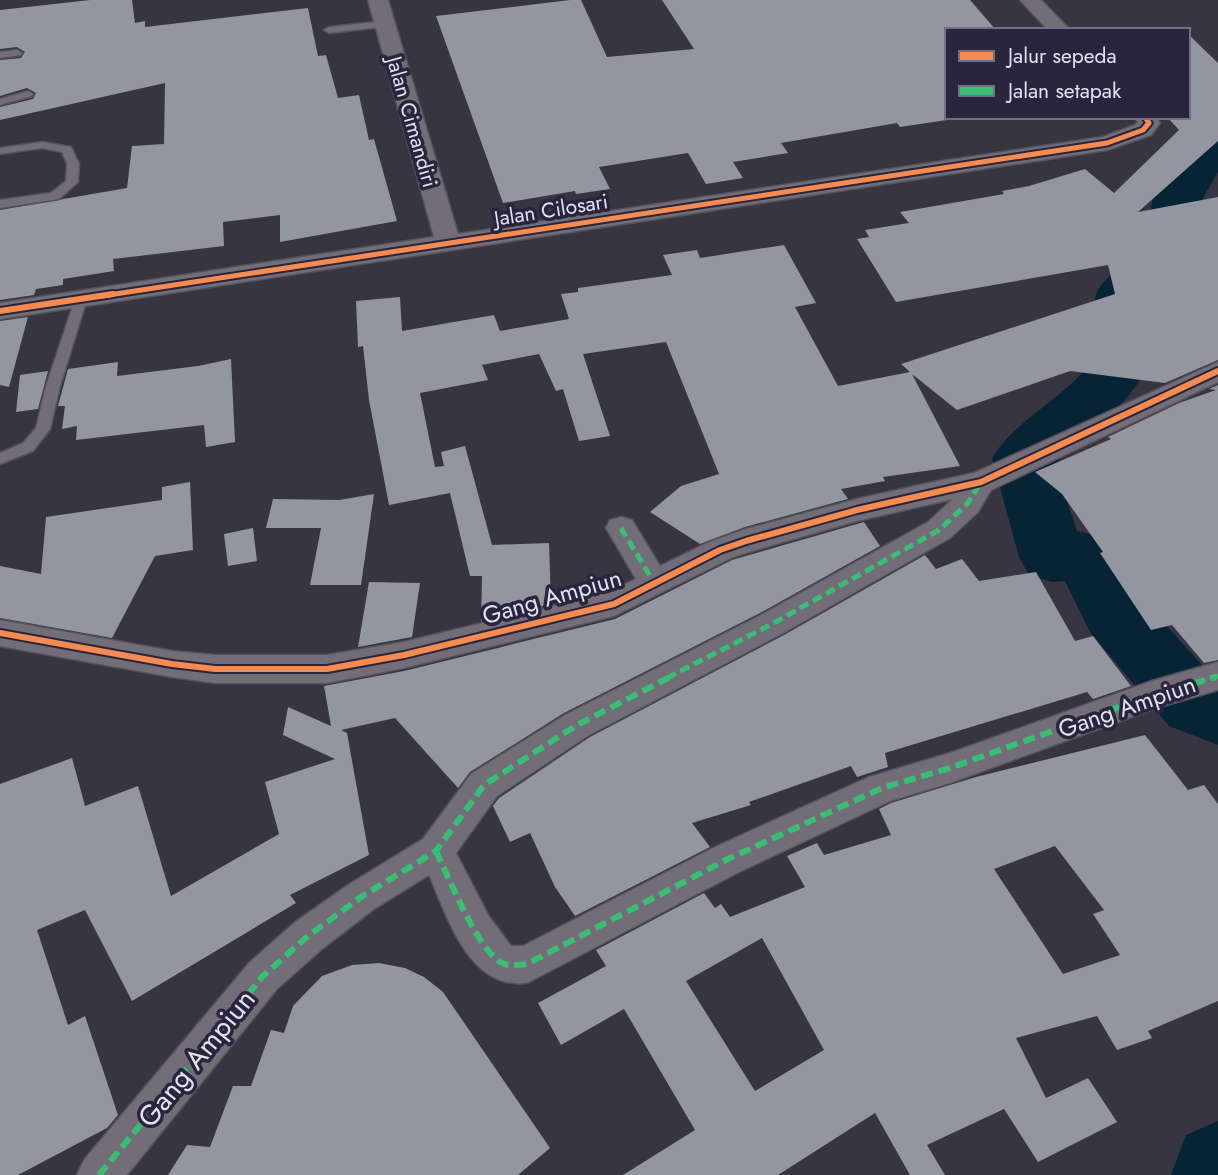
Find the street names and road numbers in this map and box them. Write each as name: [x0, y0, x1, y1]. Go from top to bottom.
street label: Jalan Cimandiri: [378, 50, 445, 191]
street label: Jalan Cilosari: [489, 186, 610, 234]
street label: Gang Ampiun: [478, 560, 626, 633]
street label: Gang Ampiun: [1053, 667, 1200, 746]
street label: Gang Ampiun: [128, 980, 265, 1136]

